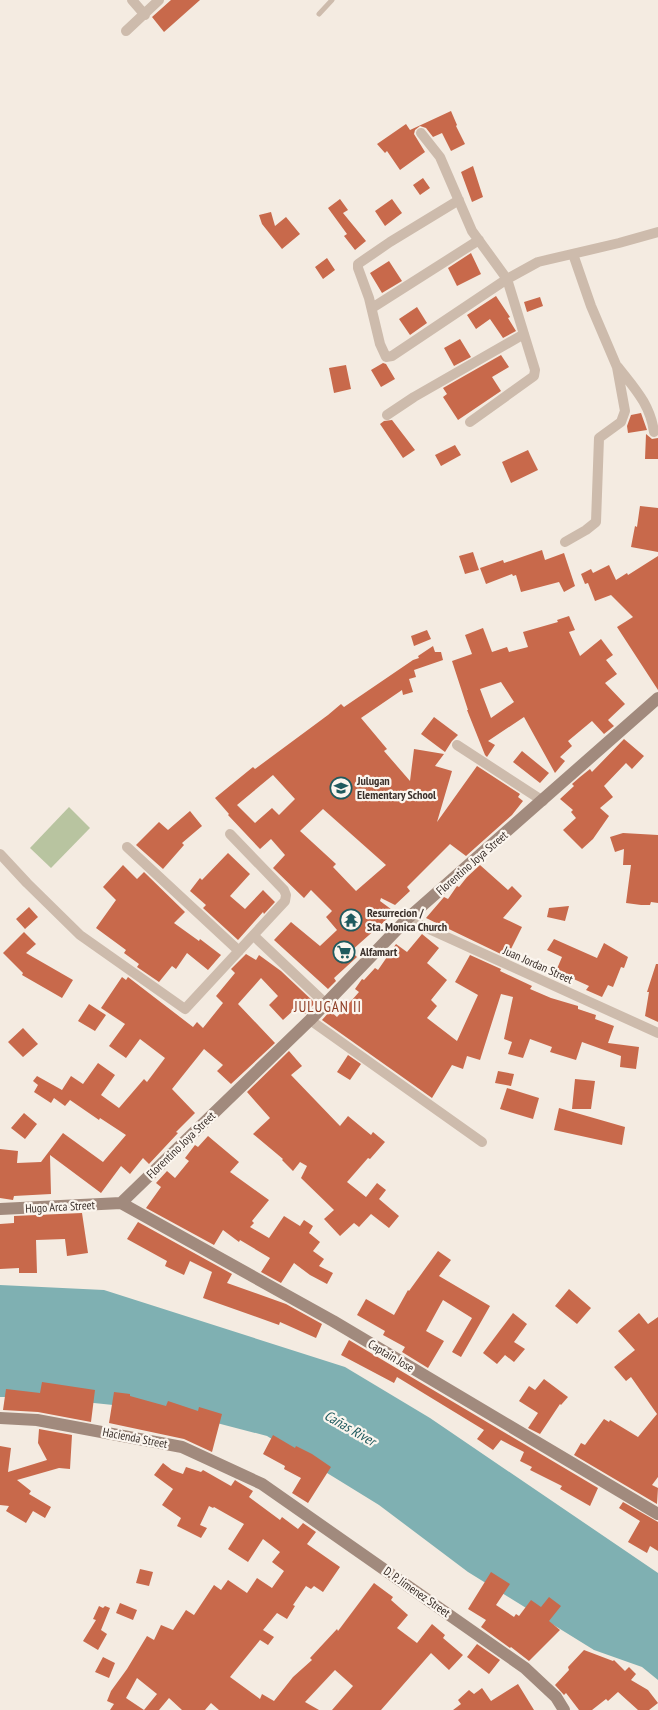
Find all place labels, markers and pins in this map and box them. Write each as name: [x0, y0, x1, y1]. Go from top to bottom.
place label: Julugan Elementary School: [356, 773, 436, 802]
school or university icon: Julugan Elementary School: [329, 776, 353, 800]
place label: Resurrecion / Sta. Monica Church: [367, 905, 447, 934]
temple icon: Resurrecion / Sta. Monica Church: [339, 908, 363, 932]
supermarket icon: Alfamart: [332, 940, 356, 964]
place label: Alfamart: [359, 944, 398, 959]

